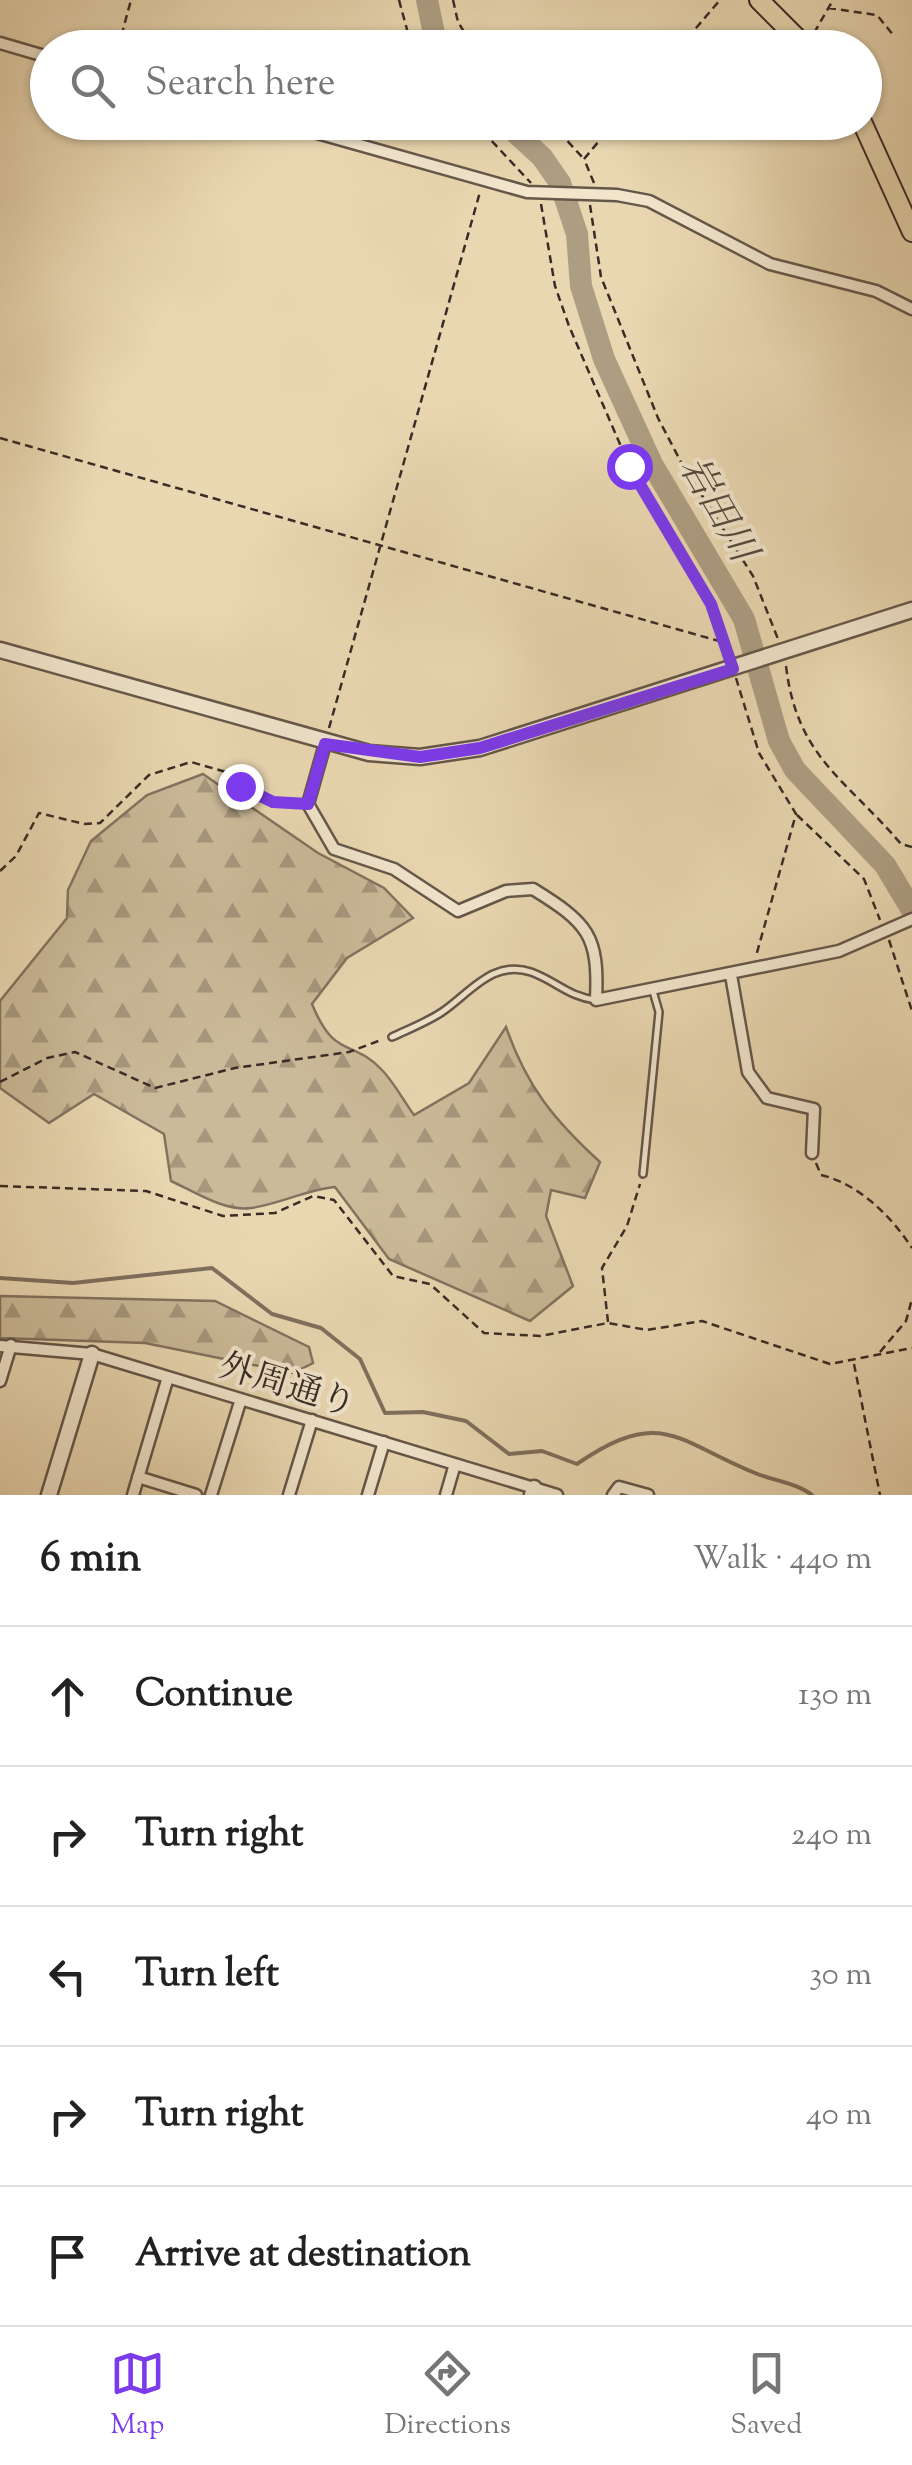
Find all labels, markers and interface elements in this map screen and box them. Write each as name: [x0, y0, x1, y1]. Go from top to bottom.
search box: [30, 30, 882, 140]
icon: search: [65, 58, 120, 113]
text: Search here: [145, 58, 336, 112]
route start: [607, 444, 653, 490]
water label: 岩田川: [664, 447, 769, 576]
route end: [218, 764, 264, 810]
street label: 外周通り: [213, 1342, 361, 1432]
text: 6 min: [40, 1530, 141, 1590]
text: Walk · 440 m: [693, 1537, 872, 1583]
icon: ahead: [40, 1669, 95, 1724]
text: Continue: [135, 1669, 293, 1723]
text: 130 m: [798, 1673, 872, 1719]
icon: right: [40, 1809, 95, 1864]
text: Turn right: [135, 1809, 303, 1863]
text: 240 m: [791, 1813, 872, 1859]
icon: left: [40, 1949, 95, 2004]
text: Turn left: [135, 1949, 279, 2003]
text: 30 m: [809, 1953, 872, 1999]
icon: right: [40, 2089, 95, 2144]
text: Turn right: [135, 2089, 303, 2143]
text: 40 m: [806, 2093, 872, 2139]
icon: arrive: [40, 2229, 95, 2284]
text: Arrive at destination: [135, 2229, 471, 2283]
tab: Map: [110, 2346, 165, 2446]
tab: Directions: [384, 2346, 511, 2446]
tab: Saved: [730, 2346, 802, 2446]

